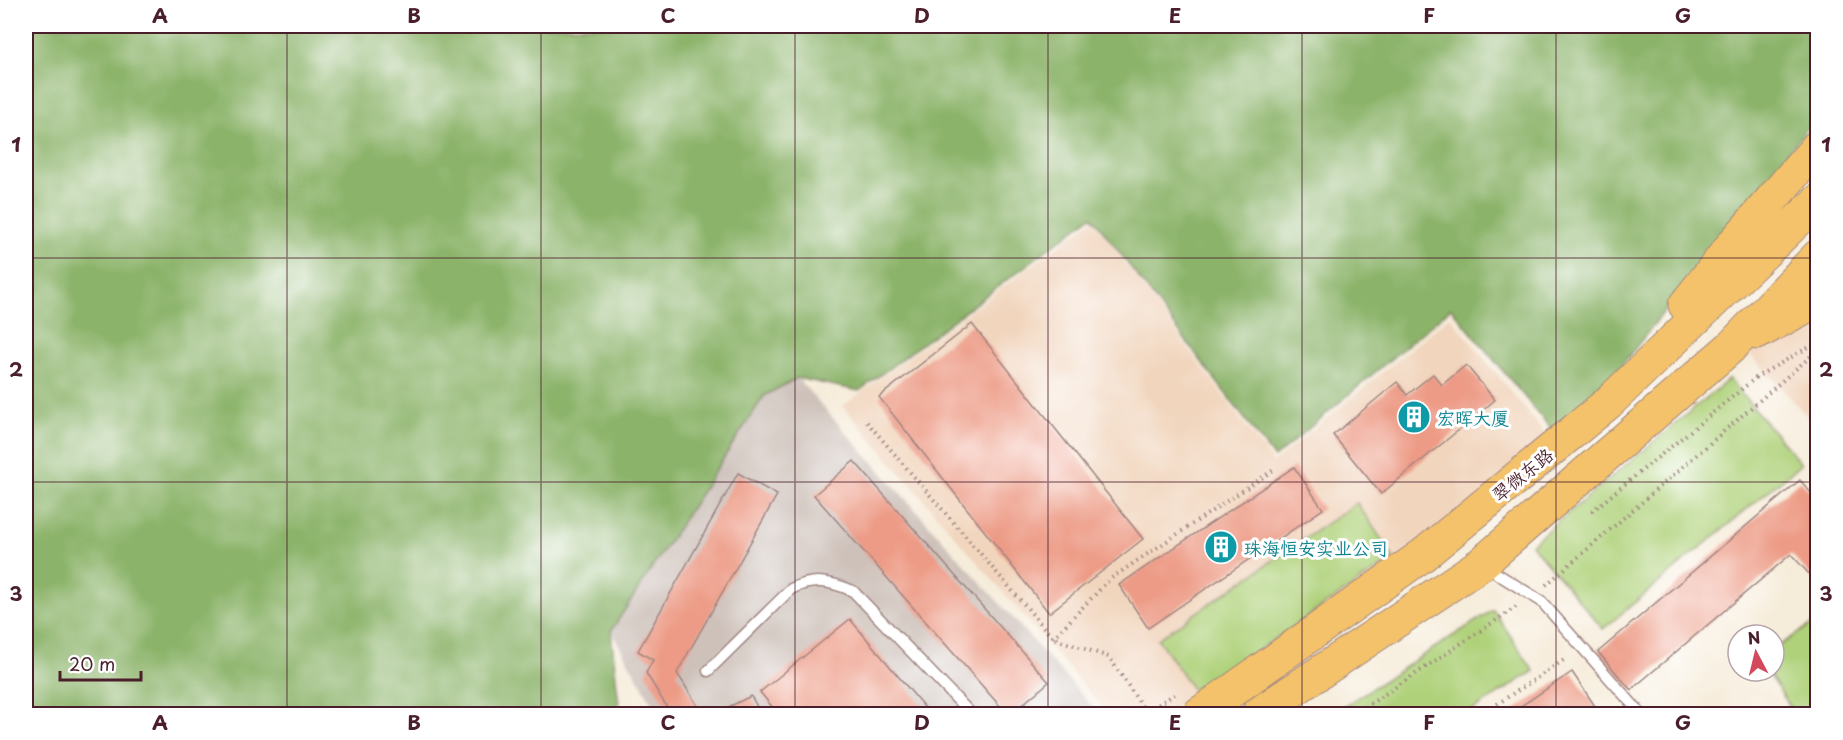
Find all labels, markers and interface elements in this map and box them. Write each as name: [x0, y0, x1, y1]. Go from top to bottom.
text: A: [152, 0, 168, 30]
text: B: [407, 0, 421, 30]
text: C: [660, 0, 676, 30]
text: D: [914, 0, 930, 30]
text: E: [1169, 0, 1181, 30]
text: F: [1423, 0, 1435, 30]
text: G: [1675, 0, 1691, 30]
text: 1: [11, 129, 21, 159]
text: 1: [1821, 129, 1831, 159]
text: 2: [9, 354, 23, 384]
text: 2: [1819, 354, 1833, 384]
building icon: 宏晖大厦: [1396, 399, 1432, 435]
place label: 宏晖大厦: [1437, 404, 1509, 431]
street label: 翠微东路: [1486, 441, 1558, 507]
building icon: 珠海恒安实业公司: [1203, 529, 1239, 565]
place label: 珠海恒安实业公司: [1244, 534, 1388, 561]
text: 3: [9, 578, 23, 608]
text: 3: [1819, 578, 1833, 608]
north arrow: [1726, 623, 1786, 683]
text: N: [1746, 624, 1762, 650]
scale bar: [60, 644, 141, 682]
text: 20 m: [69, 650, 115, 677]
text: A: [152, 707, 168, 737]
text: B: [407, 707, 421, 737]
text: C: [660, 707, 676, 737]
text: D: [914, 707, 930, 737]
text: E: [1169, 707, 1181, 737]
text: F: [1423, 707, 1435, 737]
text: G: [1675, 707, 1691, 737]

